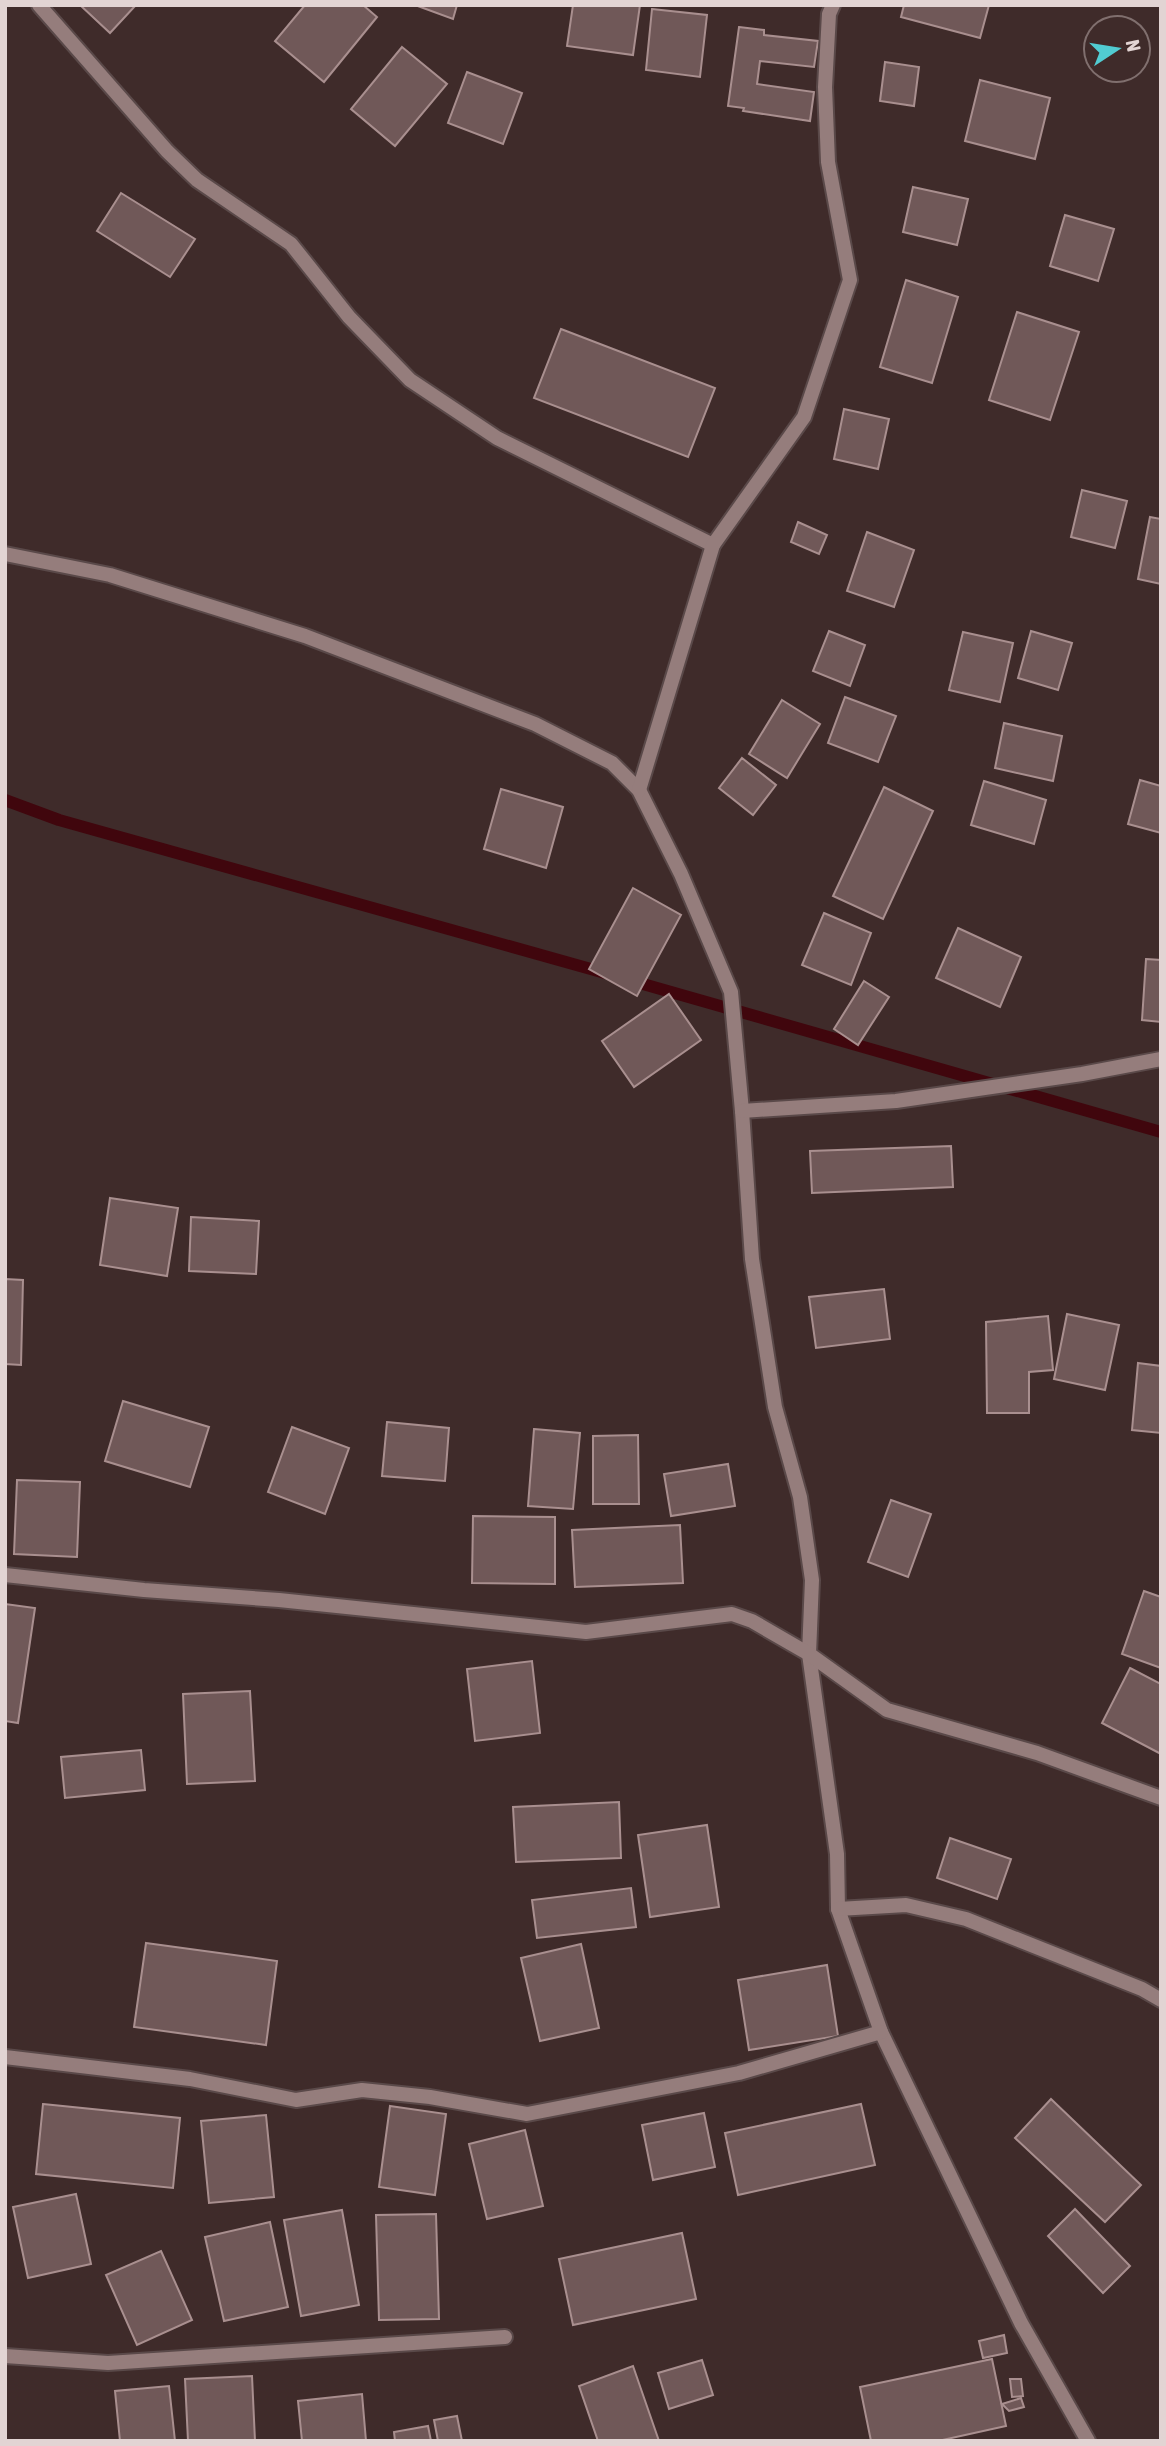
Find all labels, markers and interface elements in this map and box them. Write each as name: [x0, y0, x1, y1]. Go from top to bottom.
north arrow: [1082, 14, 1152, 84]
text: N: [1122, 38, 1146, 53]

